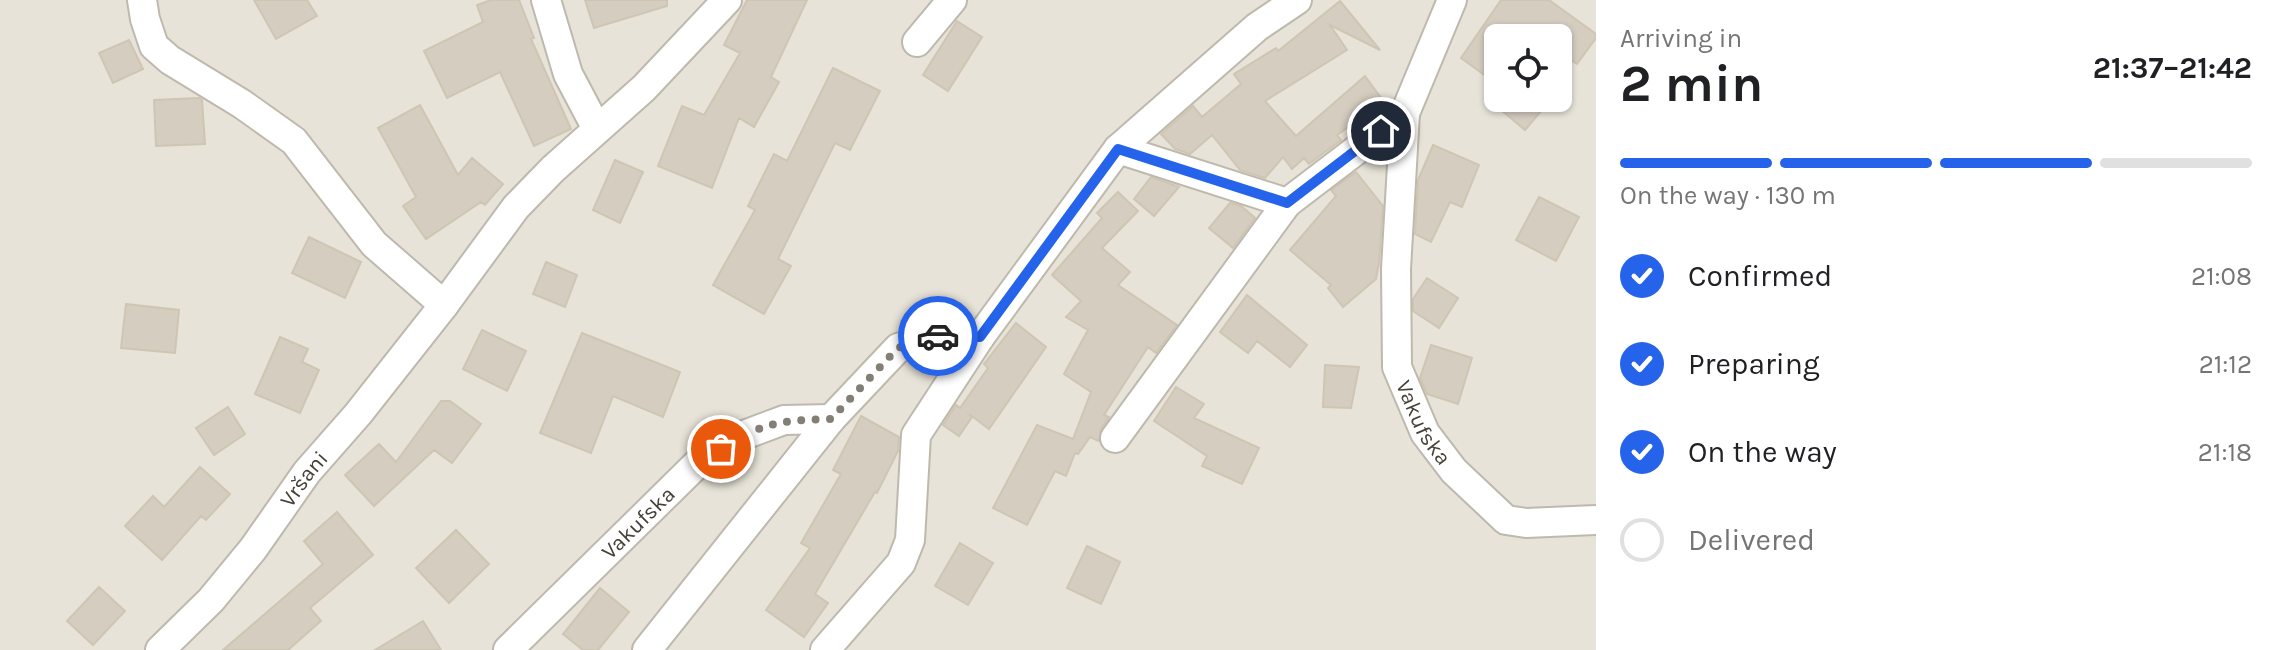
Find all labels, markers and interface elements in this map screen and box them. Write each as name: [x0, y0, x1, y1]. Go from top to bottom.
text: Arriving in: [1620, 23, 1742, 54]
map controls: [1484, 24, 1572, 112]
button: locate: [1484, 24, 1572, 112]
text: 21:37–21:42: [2093, 50, 2252, 86]
text: 2 min: [1620, 53, 1763, 114]
pin: [1347, 97, 1415, 165]
icon: home: [1359, 109, 1403, 153]
text: On the way · 130 m: [1620, 180, 1836, 211]
icon: check: [1620, 254, 1664, 298]
text: Confirmed: [1688, 258, 1832, 294]
text: 21:08: [2191, 261, 2252, 292]
courier: [898, 296, 978, 376]
icon: car: [916, 314, 960, 358]
icon: check: [1620, 342, 1664, 386]
text: Preparing: [1688, 346, 1820, 382]
text: 21:12: [2199, 349, 2252, 380]
street label: Vakufska: [1390, 377, 1457, 470]
pin: [687, 415, 755, 483]
icon: bag: [699, 427, 743, 471]
icon: check: [1620, 430, 1664, 474]
text: On the way: [1688, 434, 1837, 470]
text: 21:18: [2198, 437, 2252, 468]
street label: Vršani: [275, 446, 334, 512]
street label: Vakufska: [596, 481, 681, 565]
text: Delivered: [1688, 522, 1815, 558]

